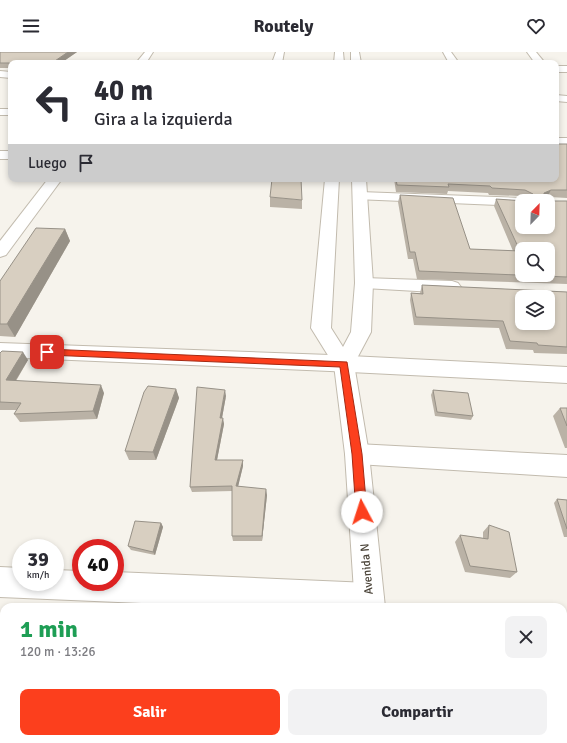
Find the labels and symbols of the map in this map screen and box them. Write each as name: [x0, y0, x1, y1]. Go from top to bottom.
north arrow: [515, 194, 555, 234]
pin: [30, 335, 64, 369]
position arrow: [341, 491, 383, 533]
speed limit sign: 40: [72, 539, 124, 591]
street label: Avenida N: [357, 543, 377, 595]

